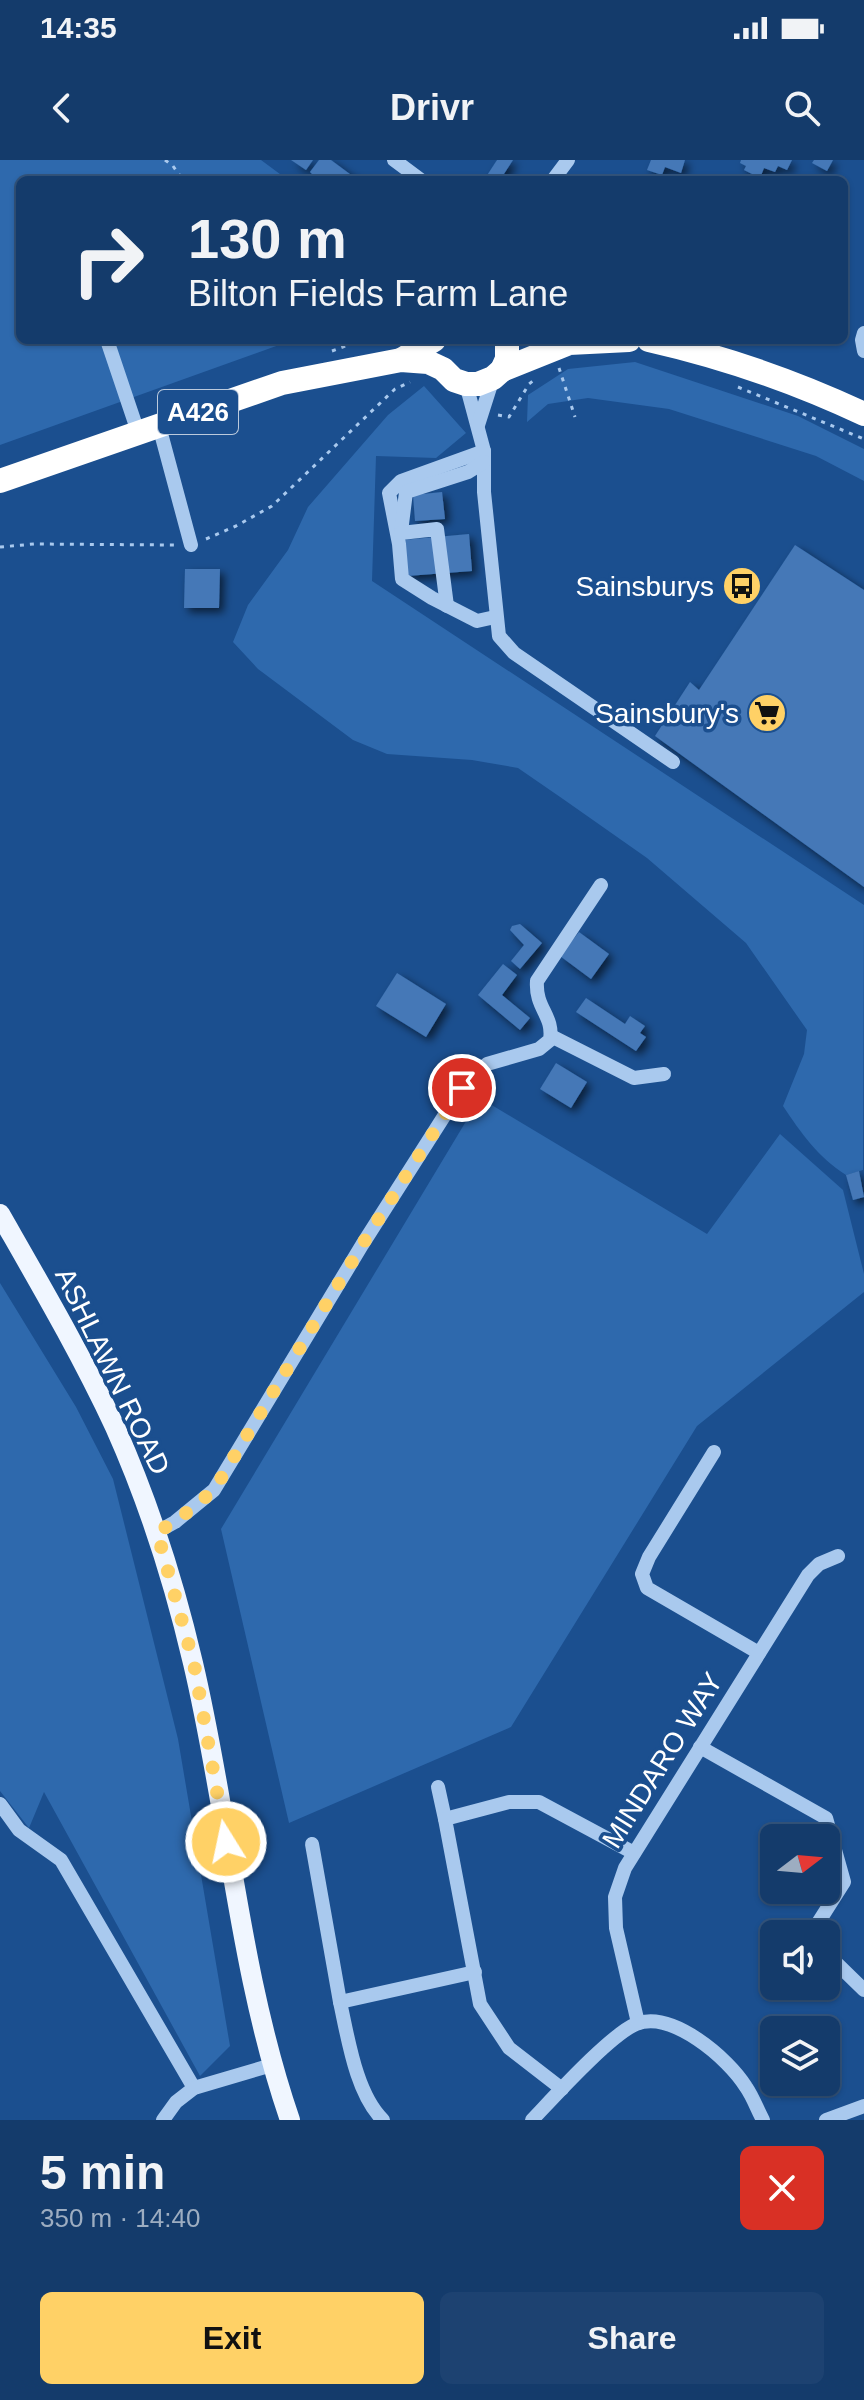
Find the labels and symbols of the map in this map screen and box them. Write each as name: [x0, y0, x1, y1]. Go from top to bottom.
road number: A426: [158, 390, 238, 434]
bus stop icon: Sainsburys: [721, 565, 763, 607]
place label: Sainsburys: [575, 571, 714, 602]
supermarket icon: Sainsbury's: [746, 692, 788, 734]
place label: Sainsbury's: [595, 698, 739, 729]
pin: [428, 1054, 496, 1122]
street label: ASHLAWN ROAD: [49, 1263, 176, 1480]
street label: MINDARO WAY: [596, 1667, 729, 1854]
position arrow: [184, 1800, 268, 1884]
north arrow: [760, 1824, 840, 1904]

